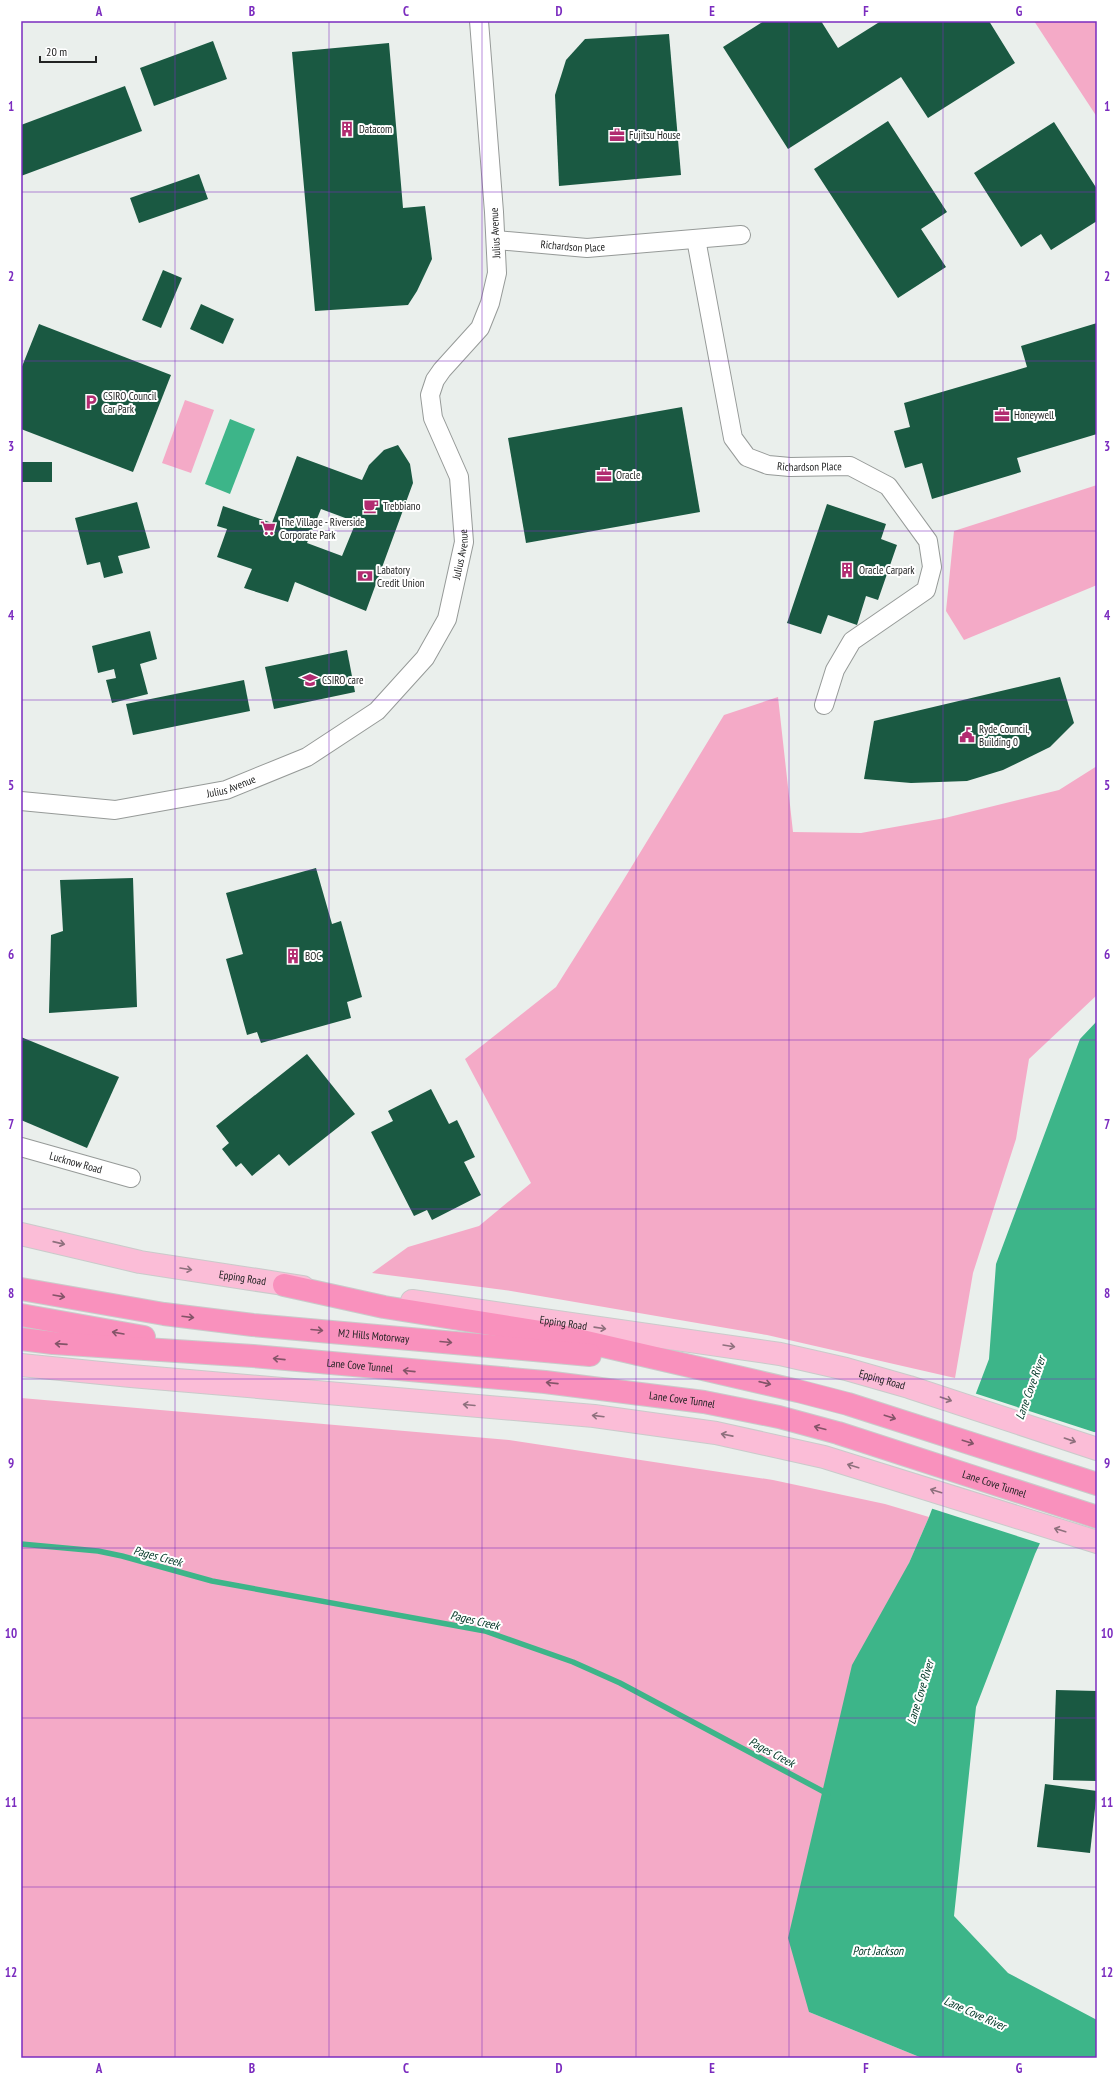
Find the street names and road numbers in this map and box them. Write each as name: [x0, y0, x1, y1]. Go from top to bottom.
street label: Julius Avenue: [487, 207, 503, 260]
street label: Richardson Place: [540, 237, 606, 255]
street label: Richardson Place: [777, 459, 842, 474]
street label: Julius Avenue: [449, 528, 471, 582]
street label: Julius Avenue: [204, 772, 258, 801]
street label: Lucknow Road: [48, 1148, 104, 1177]
street label: Epping Road: [218, 1267, 267, 1288]
street label: Epping Road: [539, 1312, 588, 1333]
street label: M2 Hills Motorway: [338, 1326, 411, 1346]
street label: Lane Cove Tunnel: [326, 1356, 394, 1375]
street label: Epping Road: [857, 1366, 907, 1393]
street label: Lane Cove Tunnel: [648, 1388, 717, 1411]
street label: Lane Cove Tunnel: [961, 1467, 1028, 1501]

